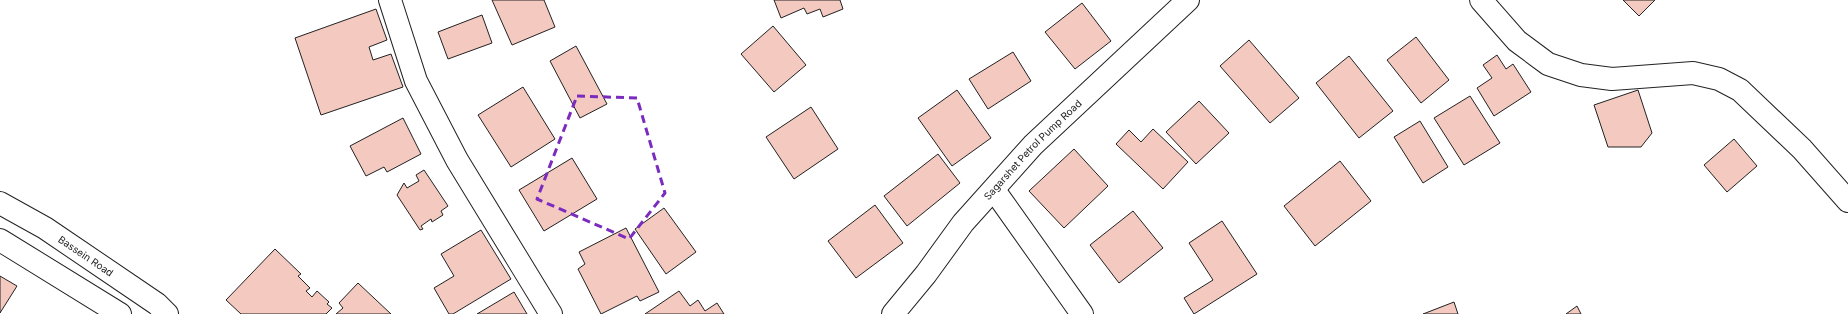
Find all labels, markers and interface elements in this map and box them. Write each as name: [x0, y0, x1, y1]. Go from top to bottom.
street label: Sagarshet Petrol Pump Road: [981, 97, 1084, 202]
street label: Bassein Road: [56, 233, 116, 279]

